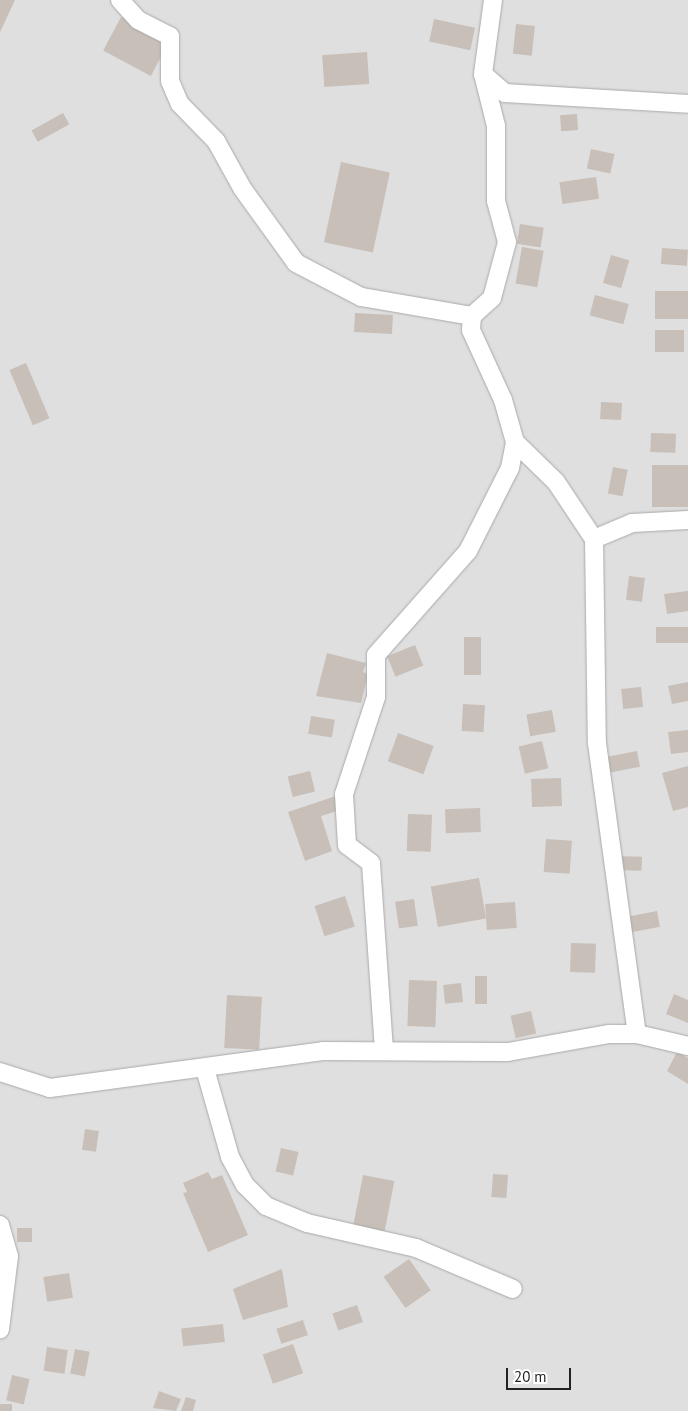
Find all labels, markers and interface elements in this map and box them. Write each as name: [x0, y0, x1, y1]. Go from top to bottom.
scale bar: [508, 1358, 573, 1390]
text: 20 m: [514, 1367, 547, 1386]

